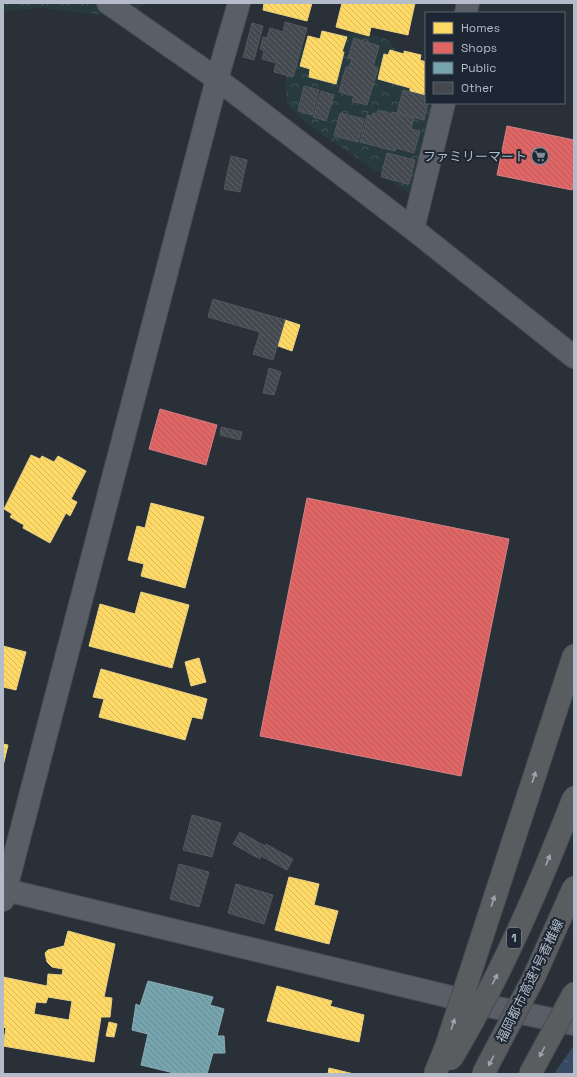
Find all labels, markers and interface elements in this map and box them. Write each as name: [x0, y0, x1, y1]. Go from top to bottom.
legend: [425, 12, 565, 104]
text: Homes: [461, 20, 500, 36]
text: Shops: [461, 40, 497, 56]
text: Public: [461, 60, 496, 76]
text: Other: [461, 80, 494, 96]
supermarket icon: ファミリーマート: [530, 146, 550, 166]
place label: ファミリーマート: [423, 148, 527, 165]
one-way arrow: [531, 771, 537, 783]
one-way arrow: [545, 854, 552, 866]
one-way arrow: [491, 894, 497, 906]
street label: 福岡都市高速1号香椎線: [493, 916, 567, 1046]
road number: 1: [507, 928, 521, 948]
one-way arrow: [492, 973, 498, 984]
one-way arrow: [451, 1018, 457, 1030]
one-way arrow: [539, 1046, 546, 1058]
one-way arrow: [487, 1055, 494, 1067]

